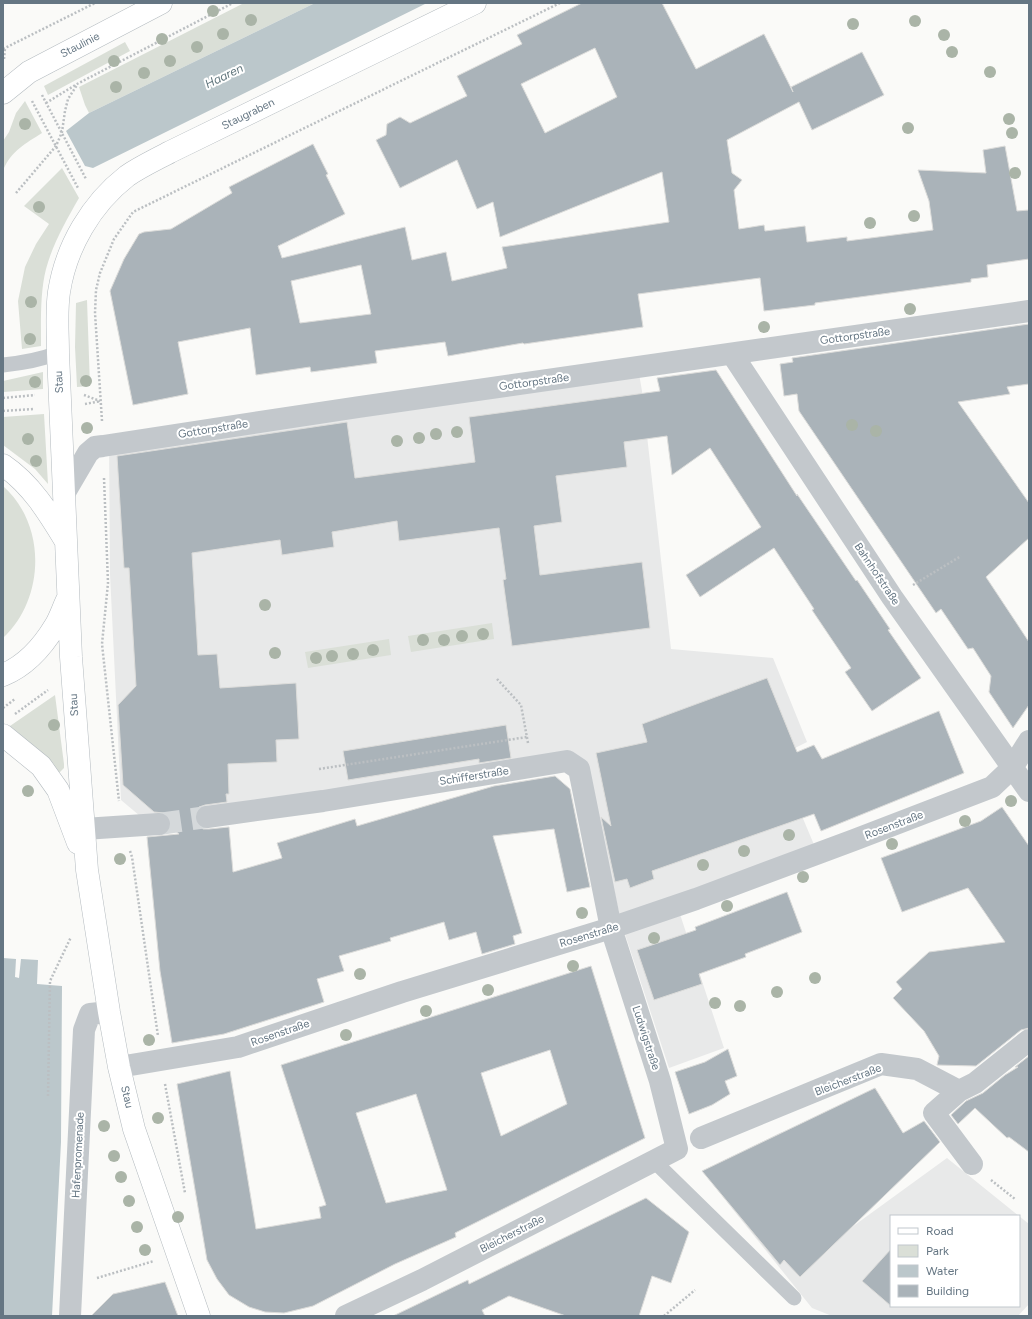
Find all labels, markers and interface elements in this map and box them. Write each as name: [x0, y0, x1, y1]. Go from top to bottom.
street label: Staulinie: [58, 30, 102, 60]
water label: Haaren: [203, 61, 246, 91]
street label: Staugraben: [220, 96, 276, 132]
street label: Gottorpstraße: [819, 325, 891, 347]
street label: Stau: [52, 370, 66, 394]
street label: Gottorpstraße: [498, 371, 570, 393]
street label: Gottorpstraße: [177, 417, 249, 441]
street label: Bahnhofstraße: [851, 541, 903, 607]
street label: Stau: [67, 693, 81, 717]
street label: Schifferstraße: [438, 764, 510, 788]
street label: Rosenstraße: [863, 808, 925, 842]
street label: Rosenstraße: [558, 920, 620, 950]
street label: Ludwigstraße: [630, 1004, 662, 1072]
street label: Rosenstraße: [249, 1017, 311, 1049]
street label: Bleicherstraße: [813, 1061, 883, 1099]
street label: Stau: [118, 1085, 136, 1109]
street label: Hafenpromenade: [69, 1112, 87, 1198]
street label: Bleicherstraße: [478, 1212, 546, 1256]
legend: [890, 1215, 1020, 1307]
text: Road: [926, 1224, 954, 1238]
text: Park: [926, 1244, 949, 1258]
text: Water: [926, 1264, 958, 1278]
text: Building: [926, 1284, 969, 1298]

